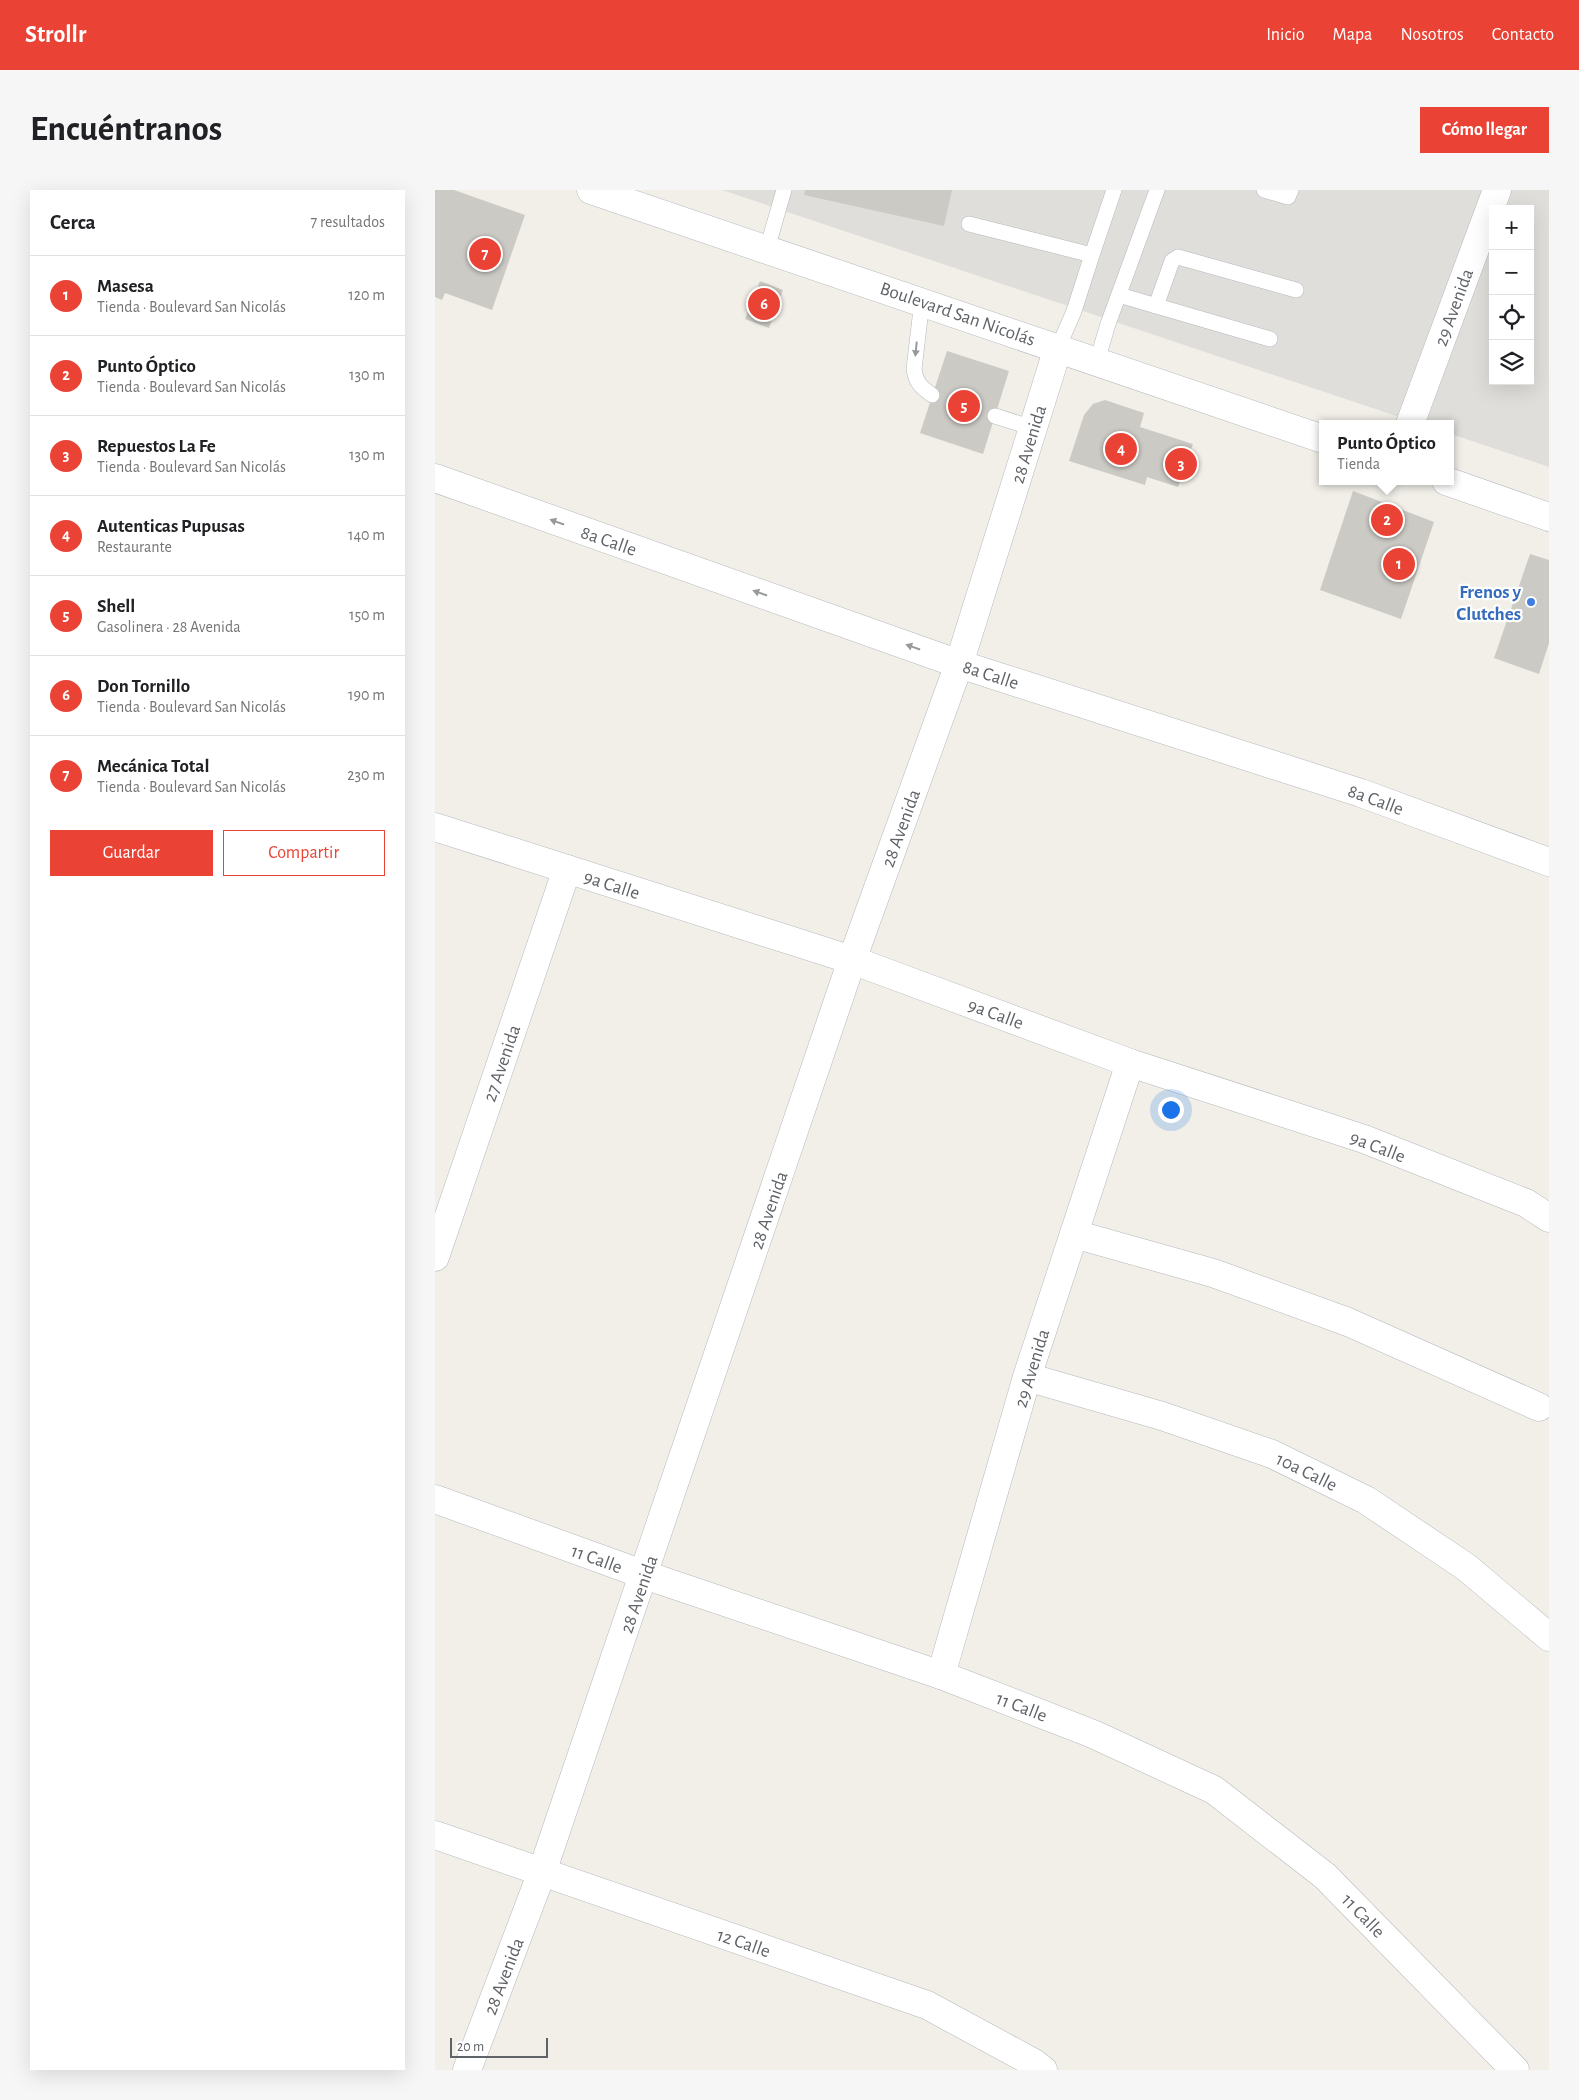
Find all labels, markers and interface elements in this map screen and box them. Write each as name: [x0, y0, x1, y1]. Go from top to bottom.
text: Strollr: [25, 23, 86, 47]
text: Inicio: [1266, 26, 1305, 44]
text: Mapa: [1333, 26, 1372, 44]
text: Nosotros: [1400, 26, 1464, 44]
text: Contacto: [1492, 26, 1554, 44]
button: Cómo llegar: [1420, 107, 1549, 153]
text: Encuéntranos: [30, 112, 222, 147]
map controls: [1489, 205, 1534, 385]
button: +: [1489, 205, 1534, 250]
text: Cerca: [50, 212, 96, 233]
text: 7 resultados: [311, 214, 385, 230]
pin: 7: [469, 235, 501, 273]
button: −: [1489, 250, 1534, 295]
street label: 29 Avenida: [1432, 266, 1477, 349]
text: Masesa: [97, 277, 154, 296]
street label: Boulevard San Nicolás: [877, 279, 1038, 350]
pin: 6: [748, 285, 780, 323]
text: 1: [63, 287, 69, 303]
text: 120 m: [348, 287, 385, 303]
button: locate: [1489, 295, 1534, 340]
text: Tienda · Boulevard San Nicolás: [97, 299, 286, 315]
button: layers: [1489, 340, 1534, 385]
one-way arrow: [912, 342, 920, 358]
text: Punto Óptico: [97, 357, 196, 376]
text: 2: [62, 367, 70, 383]
text: 130 m: [349, 367, 385, 383]
text: Tienda · Boulevard San Nicolás: [97, 379, 286, 395]
pin: 5: [948, 387, 980, 425]
street label: 28 Avenida: [1009, 403, 1050, 486]
popup: [1319, 420, 1454, 485]
pin: 4: [1105, 430, 1137, 468]
text: Punto Óptico: [1337, 434, 1436, 453]
text: Repuestos La Fe: [97, 437, 216, 456]
pin: 3: [1165, 445, 1197, 483]
text: 3: [63, 447, 69, 463]
text: 130 m: [349, 447, 385, 463]
text: Tienda: [1337, 456, 1380, 472]
text: Tienda · Boulevard San Nicolás: [97, 459, 286, 475]
pin: 2: [1371, 501, 1403, 539]
text: Autenticas Pupusas: [97, 517, 245, 536]
one-way arrow: [550, 517, 565, 525]
street label: 8a Calle: [578, 523, 639, 560]
text: 4: [62, 527, 70, 543]
text: 140 m: [348, 527, 385, 543]
text: Restaurante: [97, 539, 172, 555]
pin: 1: [1383, 545, 1415, 583]
place label: Frenos y Clutches: [1456, 583, 1521, 624]
one-way arrow: [752, 589, 767, 597]
marker: Frenos y Clutches: [1525, 596, 1537, 608]
text: Shell: [97, 597, 135, 616]
text: 5: [63, 607, 69, 623]
text: 150 m: [349, 607, 385, 623]
text: Gasolinera · 28 Avenida: [97, 619, 241, 635]
one-way arrow: [906, 643, 921, 651]
street label: 8a Calle: [960, 657, 1021, 693]
text: Don Tornillo: [97, 677, 190, 696]
text: 6: [62, 687, 70, 703]
text: 190 m: [348, 687, 385, 703]
text: Tienda · Boulevard San Nicolás: [97, 699, 286, 715]
text: Mecánica Total: [97, 757, 209, 776]
text: 7: [63, 767, 69, 783]
text: 230 m: [347, 767, 385, 783]
text: Tienda · Boulevard San Nicolás: [97, 779, 286, 795]
street label: 8a Calle: [1345, 782, 1406, 819]
street label: 28 Avenida: [879, 787, 924, 870]
button: Guardar: [50, 830, 213, 876]
button: Compartir: [223, 830, 385, 876]
street label: 9a Calle: [581, 867, 642, 903]
street label: 9a Calle: [965, 996, 1026, 1033]
street label: 27 Avenida: [480, 1022, 524, 1104]
your location: [1158, 1097, 1184, 1123]
street label: 9a Calle: [1347, 1128, 1408, 1167]
street label: 28 Avenida: [747, 1169, 792, 1252]
street label: 29 Avenida: [1012, 1327, 1053, 1410]
street label: 10a Calle: [1273, 1449, 1340, 1495]
street label: 11 Calle: [568, 1541, 625, 1577]
street label: 28 Avenida: [617, 1553, 662, 1636]
street label: 11 Calle: [993, 1689, 1050, 1726]
street label: 11 Calle: [1338, 1890, 1388, 1942]
street label: 12 Calle: [714, 1925, 773, 1961]
street label: 28 Avenida: [481, 1935, 528, 2018]
scale bar: [450, 2035, 547, 2058]
text: 20 m: [457, 2040, 484, 2054]

